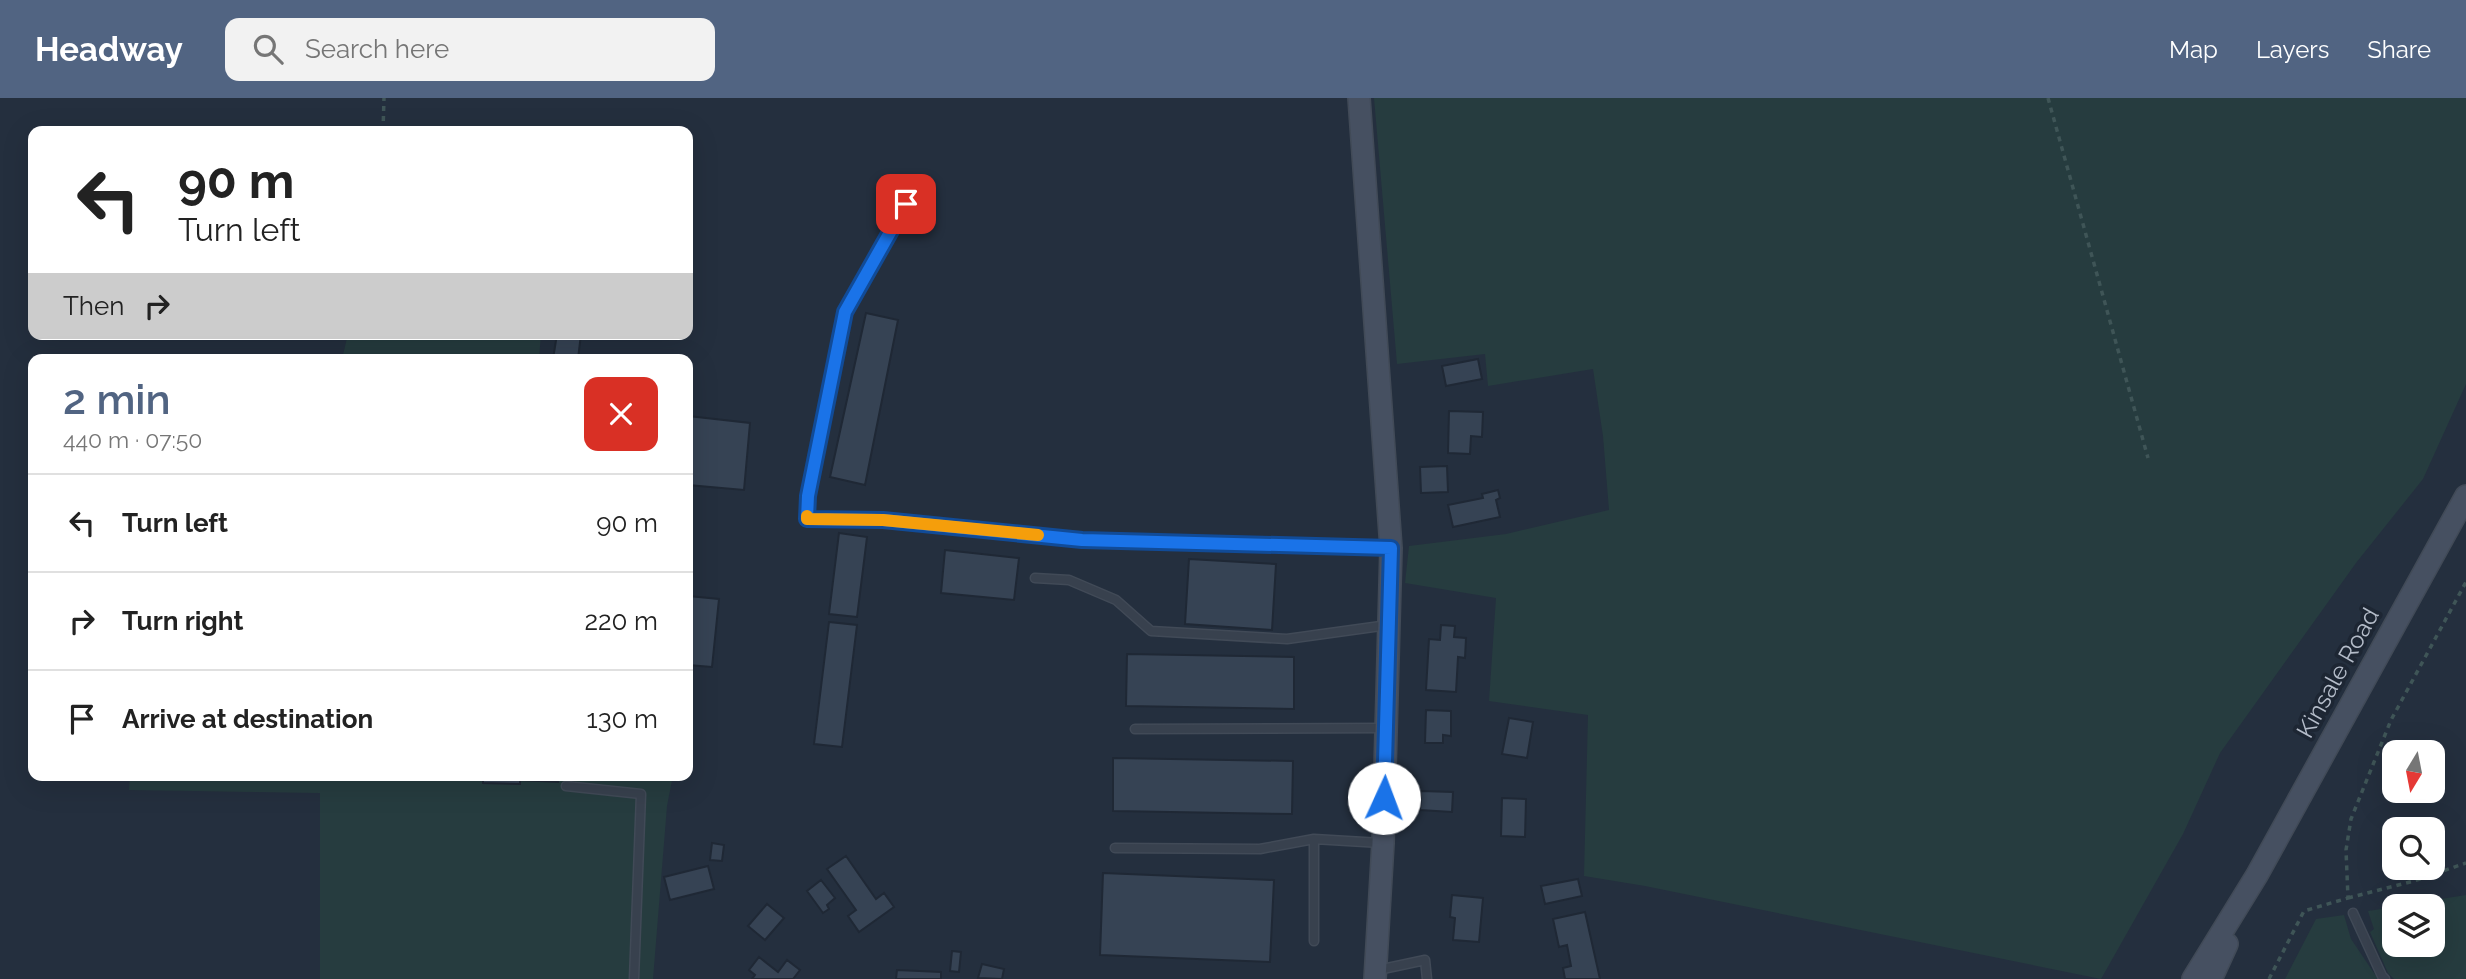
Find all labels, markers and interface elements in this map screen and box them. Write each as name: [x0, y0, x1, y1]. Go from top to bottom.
search box: [225, 18, 715, 81]
text: Headway: [35, 30, 183, 69]
icon: search: [249, 30, 287, 68]
text: Search here: [305, 34, 449, 64]
text: Map: [2169, 35, 2218, 64]
text: Layers: [2256, 35, 2329, 64]
text: Share: [2367, 35, 2431, 64]
text: 90 m: [178, 152, 294, 209]
icon: left: [63, 154, 154, 245]
pin: [876, 174, 936, 234]
icon: arrive: [887, 185, 925, 223]
text: Turn left: [178, 211, 300, 248]
icon: right: [138, 287, 176, 325]
text: Then: [63, 291, 124, 321]
text: 2 min: [63, 375, 171, 424]
button: close: [584, 377, 658, 451]
text: 440 m · 07:50: [63, 426, 202, 453]
icon: left: [63, 504, 101, 542]
text: Turn left: [122, 508, 228, 538]
text: 90 m: [596, 508, 658, 538]
icon: right: [63, 602, 101, 640]
street label: Kinsale Road: [2290, 603, 2385, 743]
text: Turn right: [122, 606, 243, 636]
text: 220 m: [584, 606, 658, 636]
icon: arrive: [63, 700, 101, 738]
text: Arrive at destination: [122, 704, 373, 734]
text: 130 m: [587, 704, 658, 734]
north arrow: [2382, 740, 2445, 803]
map controls: [2382, 740, 2445, 957]
position arrow: [1347, 761, 1421, 835]
button: search: [2382, 817, 2445, 880]
button: layers: [2382, 894, 2445, 957]

